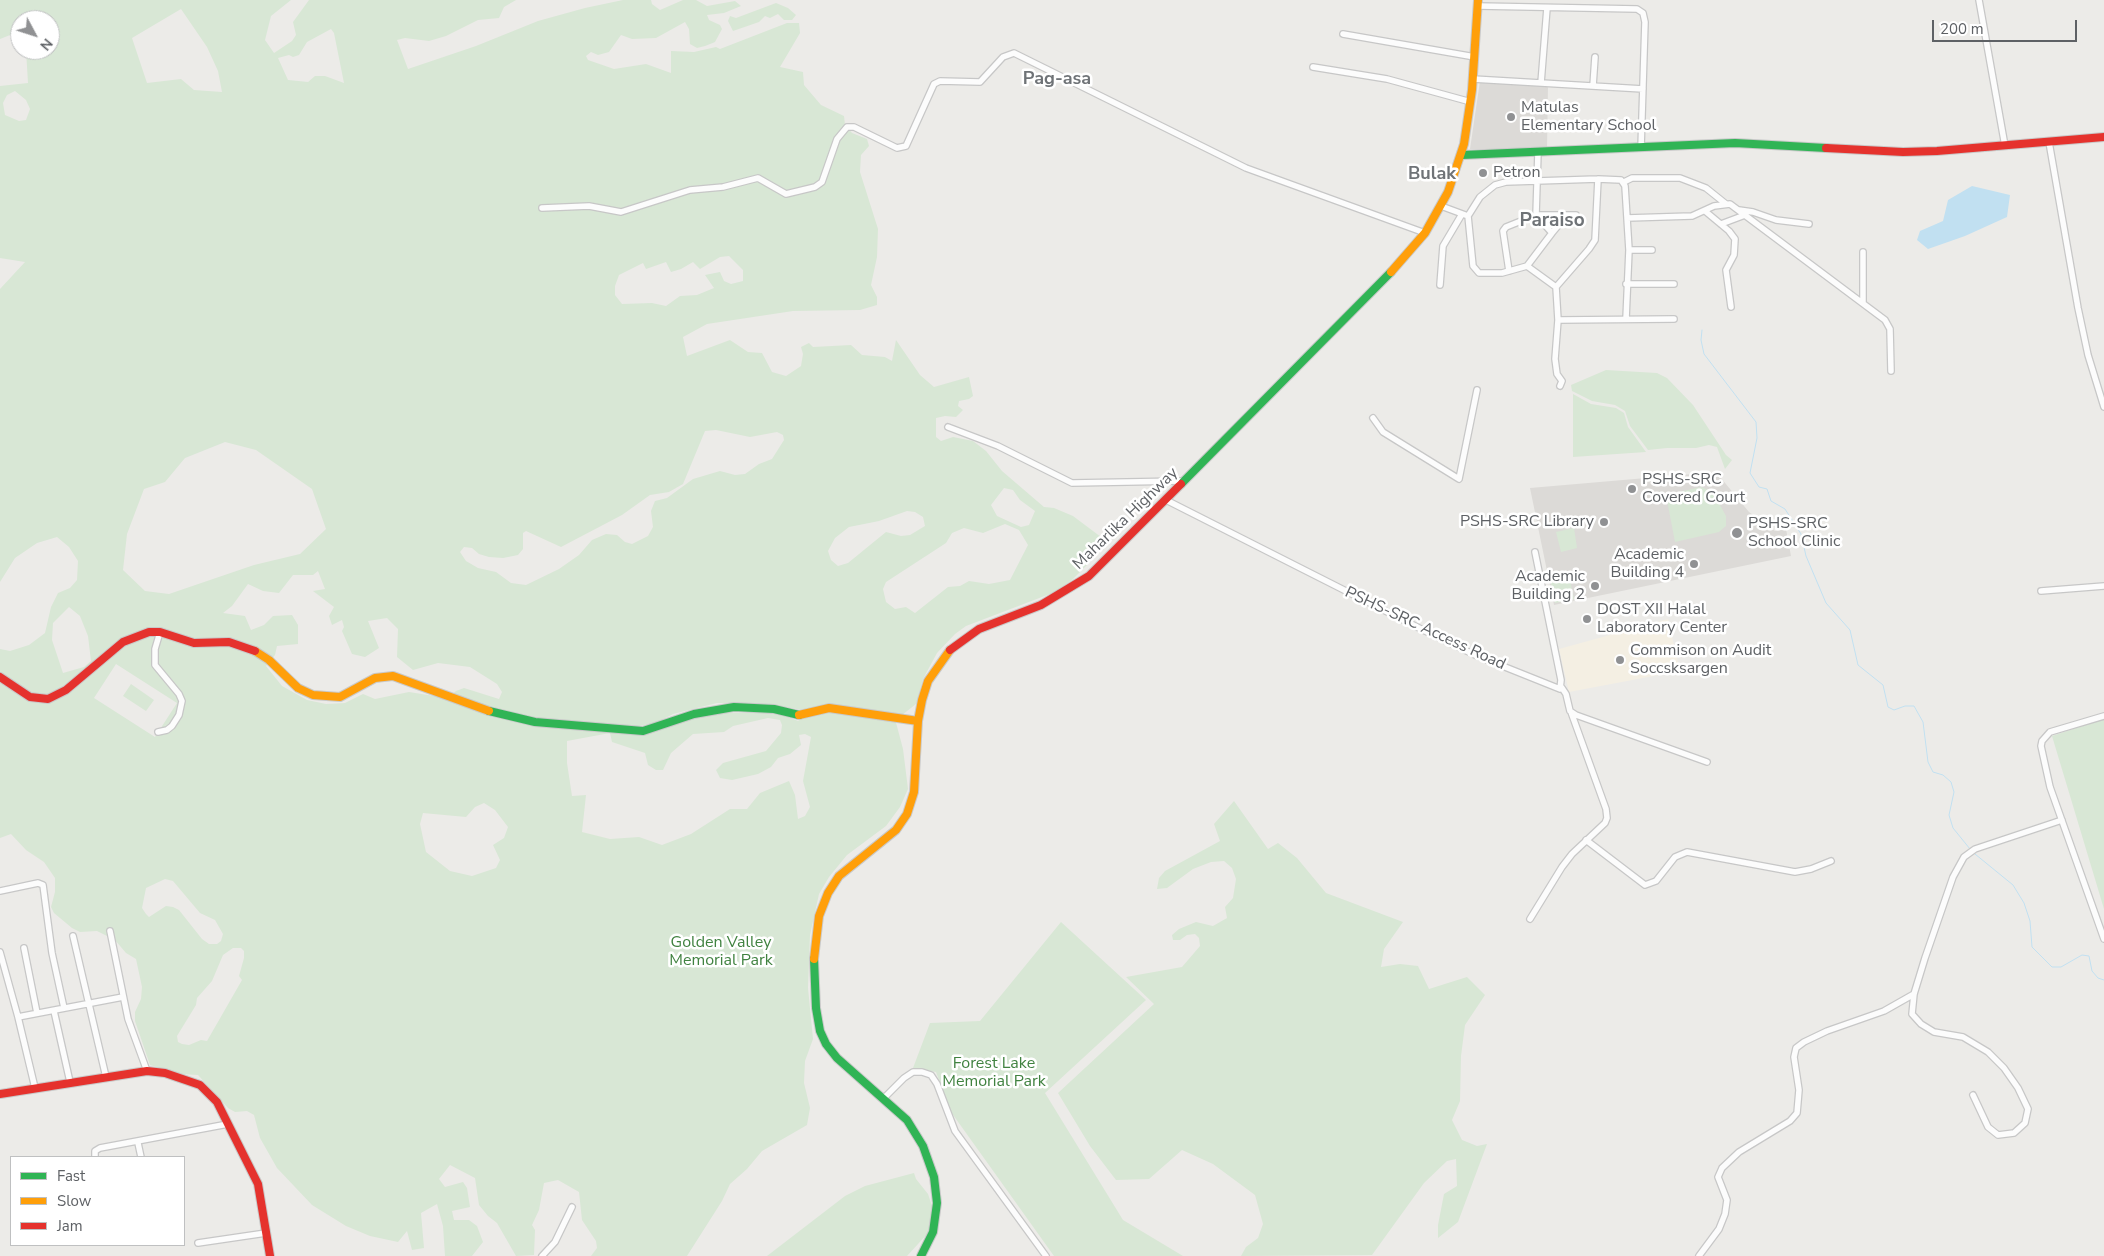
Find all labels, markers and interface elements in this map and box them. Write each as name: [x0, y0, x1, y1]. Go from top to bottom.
north arrow: [10, 10, 60, 60]
scale bar: [1934, 10, 2079, 42]
text: 200 m: [1940, 19, 1984, 39]
text: N: [35, 34, 57, 54]
district label: Pag-asa: [1023, 69, 1091, 91]
place label: Matulas Elementary School: [1521, 98, 1656, 136]
marker: Matulas Elementary School: [1505, 111, 1517, 123]
place label: Petron: [1493, 163, 1540, 183]
district label: Bulak: [1408, 164, 1456, 186]
marker: Petron: [1477, 167, 1489, 179]
district label: Paraiso: [1519, 210, 1585, 232]
street label: Maharlika Highway: [1069, 464, 1183, 574]
place label: PSHS-SRC Covered Court: [1642, 470, 1745, 508]
marker: PSHS-SRC Covered Court: [1626, 483, 1638, 495]
place label: PSHS-SRC Library: [1460, 512, 1594, 532]
place label: PSHS-SRC School Clinic: [1748, 514, 1840, 552]
marker: PSHS-SRC Library: [1598, 516, 1610, 528]
marker: PSHS-SRC School Clinic: [1730, 526, 1744, 540]
place label: Academic Building 4: [1611, 545, 1684, 583]
marker: Academic Building 4: [1688, 558, 1700, 570]
place label: Academic Building 2: [1512, 567, 1585, 605]
marker: Academic Building 2: [1589, 580, 1601, 592]
street label: PSHS-SRC Access Road: [1342, 583, 1508, 675]
place label: DOST XII Halal Laboratory Center: [1597, 600, 1727, 638]
marker: DOST XII Halal Laboratory Center: [1581, 613, 1593, 625]
place label: Commison on Audit Soccsksargen: [1630, 641, 1771, 679]
marker: Commison on Audit Soccsksargen: [1614, 654, 1626, 666]
park label: Golden Valley Memorial Park: [669, 933, 773, 971]
park label: Forest Lake Memorial Park: [942, 1054, 1046, 1092]
legend: [10, 1156, 185, 1246]
text: Fast: [57, 1166, 85, 1186]
text: Slow: [57, 1191, 91, 1211]
text: Jam: [57, 1216, 83, 1236]

